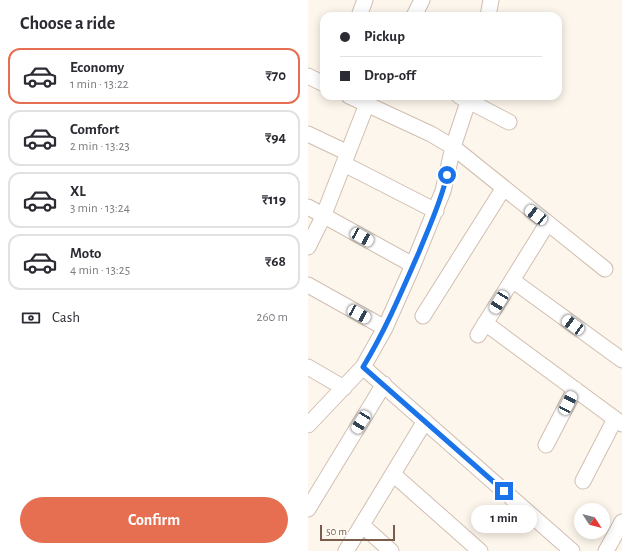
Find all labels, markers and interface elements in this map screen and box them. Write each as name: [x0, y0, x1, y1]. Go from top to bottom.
text: Choose a ride: [20, 15, 115, 33]
text: Pickup: [364, 29, 405, 44]
icon: car: [22, 58, 58, 94]
text: Economy: [70, 60, 124, 75]
text: ₹70: [265, 68, 286, 83]
text: Drop-off: [364, 68, 416, 83]
text: 1 min · 13:22: [70, 78, 129, 91]
icon: car: [22, 120, 58, 156]
text: Comfort: [70, 122, 119, 137]
text: ₹94: [265, 130, 286, 145]
text: 2 min · 13:23: [70, 140, 130, 153]
route start: [438, 166, 456, 184]
icon: car: [22, 182, 58, 218]
text: XL: [70, 184, 86, 199]
text: ₹119: [262, 192, 286, 207]
text: 3 min · 13:24: [70, 202, 130, 215]
car: [523, 203, 549, 227]
car: [349, 226, 375, 248]
icon: car: [22, 244, 58, 280]
text: Moto: [70, 246, 102, 261]
text: ₹68: [265, 254, 286, 269]
text: 4 min · 13:25: [70, 264, 130, 277]
car: [488, 289, 510, 315]
car: [346, 303, 372, 325]
icon: cash: [20, 307, 42, 329]
text: Cash: [52, 310, 80, 325]
text: 260 m: [257, 311, 288, 324]
car: [560, 313, 586, 337]
car: [557, 390, 579, 416]
car: [350, 409, 372, 435]
route end: [495, 482, 513, 500]
button: Confirm: [20, 497, 288, 543]
north arrow: [574, 503, 610, 539]
map controls: [574, 503, 610, 539]
callout: 1 min: [471, 505, 537, 533]
text: 1 min: [490, 512, 518, 525]
scale bar: [320, 523, 395, 542]
text: 50 m: [326, 526, 347, 537]

